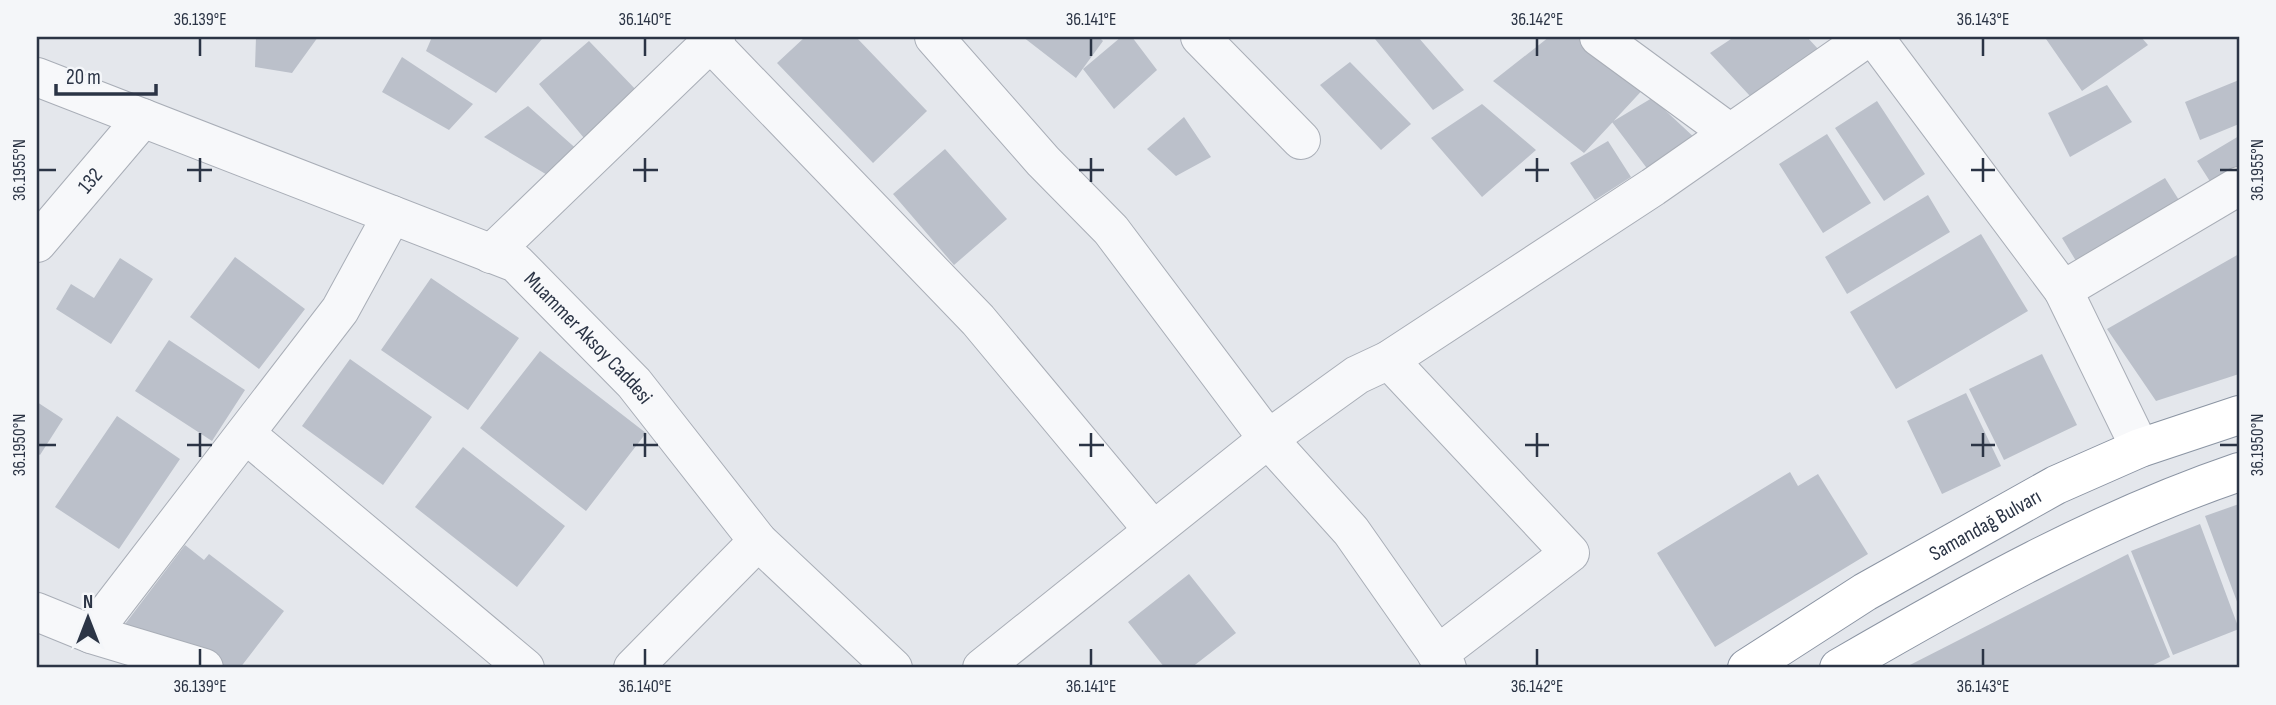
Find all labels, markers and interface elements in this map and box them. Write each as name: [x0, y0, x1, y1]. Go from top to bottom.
text: 36.139°E: [173, 9, 227, 30]
text: 36.140°E: [618, 9, 672, 30]
text: 36.141°E: [1066, 9, 1116, 30]
text: 36.142°E: [1511, 9, 1563, 30]
text: 36.143°E: [1957, 9, 2009, 30]
scale bar: [56, 52, 156, 96]
text: 20 m: [66, 65, 101, 90]
text: 36.1955°N: [9, 139, 30, 201]
text: 36.1955°N: [2247, 139, 2268, 201]
street label: 132: [73, 163, 108, 198]
street label: Muammer Aksoy Caddesi: [519, 267, 658, 409]
text: 36.1950°N: [9, 414, 30, 476]
text: 36.1950°N: [2247, 414, 2268, 476]
street label: Samandağ Bulvarı: [1925, 484, 2046, 566]
north arrow: [52, 582, 122, 652]
text: N: [83, 591, 93, 614]
text: 36.139°E: [173, 676, 227, 697]
text: 36.140°E: [618, 676, 672, 697]
text: 36.141°E: [1066, 676, 1116, 697]
text: 36.142°E: [1511, 676, 1563, 697]
text: 36.143°E: [1957, 676, 2009, 697]

